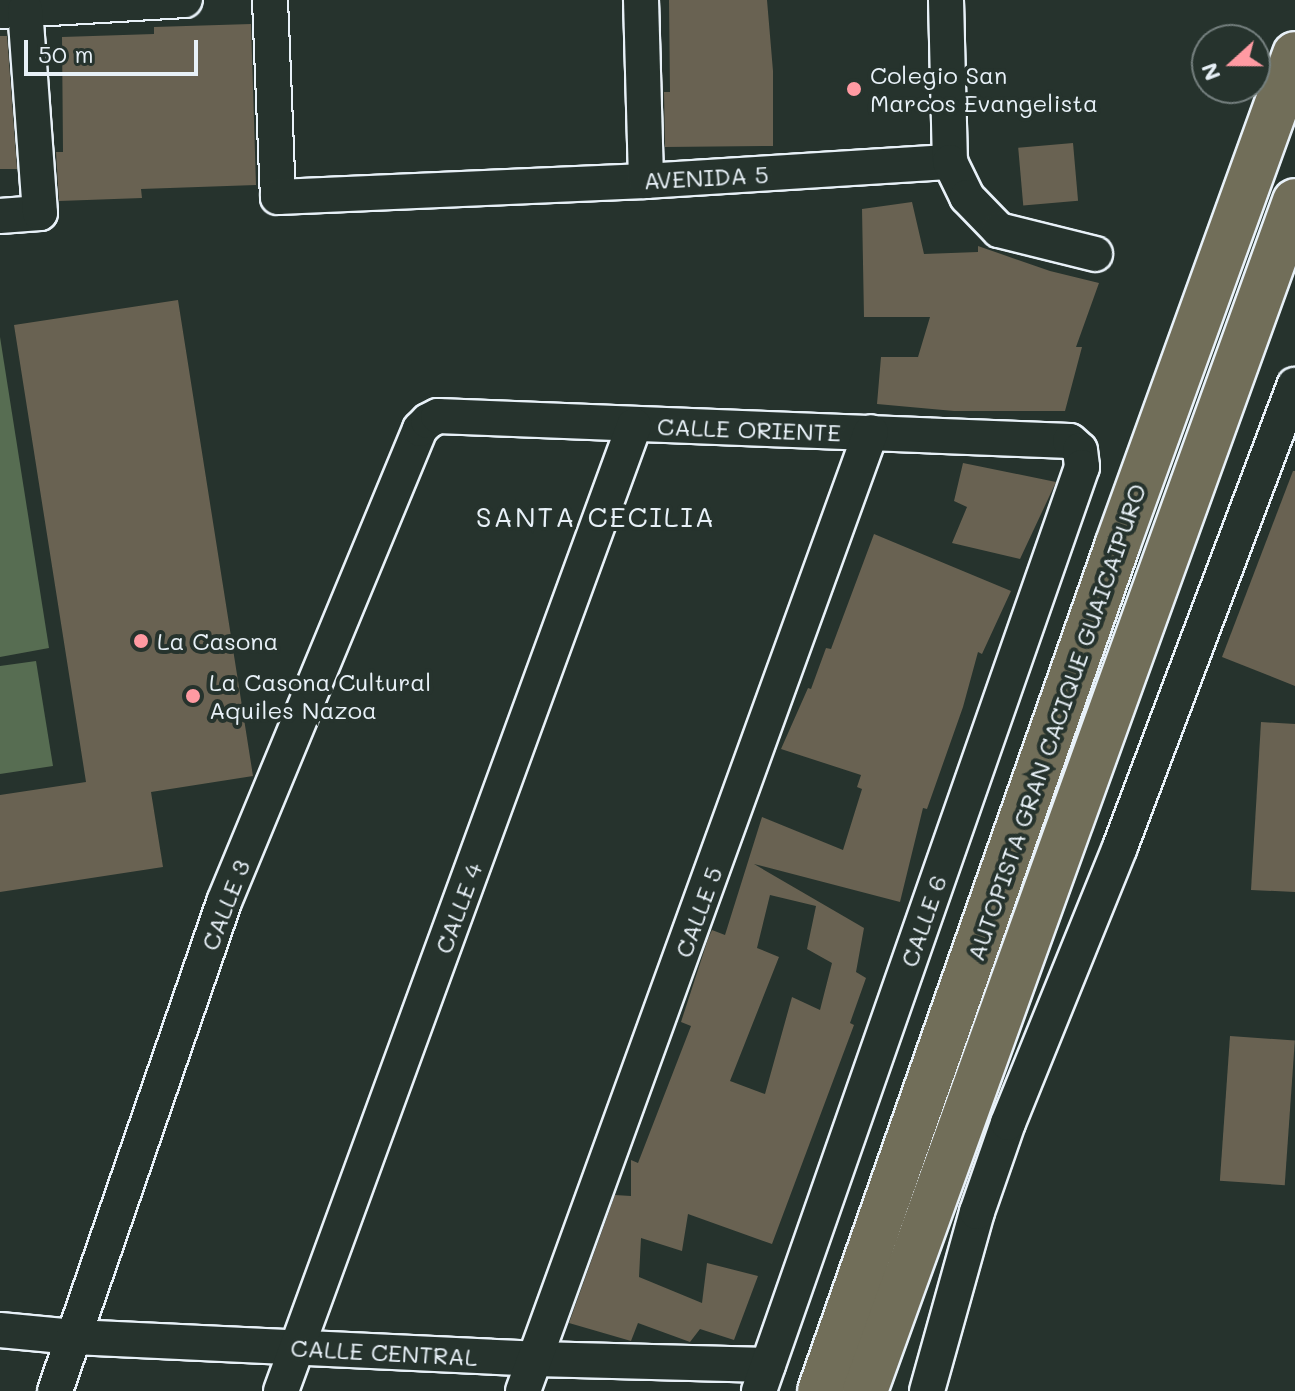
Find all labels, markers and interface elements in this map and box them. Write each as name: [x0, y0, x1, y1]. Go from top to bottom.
scale bar: [28, 24, 202, 74]
north arrow: [1191, 24, 1271, 104]
text: 50 m: [38, 38, 94, 69]
text: N: [1193, 59, 1227, 85]
place label: Colegio San Marcos Evangelista: [870, 61, 1098, 117]
marker: Colegio San Marcos Evangelista: [845, 80, 863, 98]
street label: AVENIDA 5: [643, 159, 769, 195]
street label: CALLE ORIENTE: [657, 411, 841, 447]
street label: AUTOPISTA GRAN CACIQUE GUAICAIPURO: [961, 480, 1151, 964]
district label: SANTA CECILIA: [476, 499, 716, 533]
place label: La Casona: [157, 627, 278, 655]
marker: La Casona: [132, 632, 150, 650]
place label: La Casona Cultural Aquiles Nazoa: [209, 668, 431, 724]
marker: La Casona Cultural Aquiles Nazoa: [184, 687, 202, 705]
street label: CALLE 3: [195, 856, 255, 954]
street label: CALLE 4: [428, 859, 488, 957]
street label: CALLE 5: [668, 863, 728, 961]
street label: CALLE 6: [894, 871, 952, 971]
street label: CALLE CENTRAL: [290, 1333, 478, 1371]

